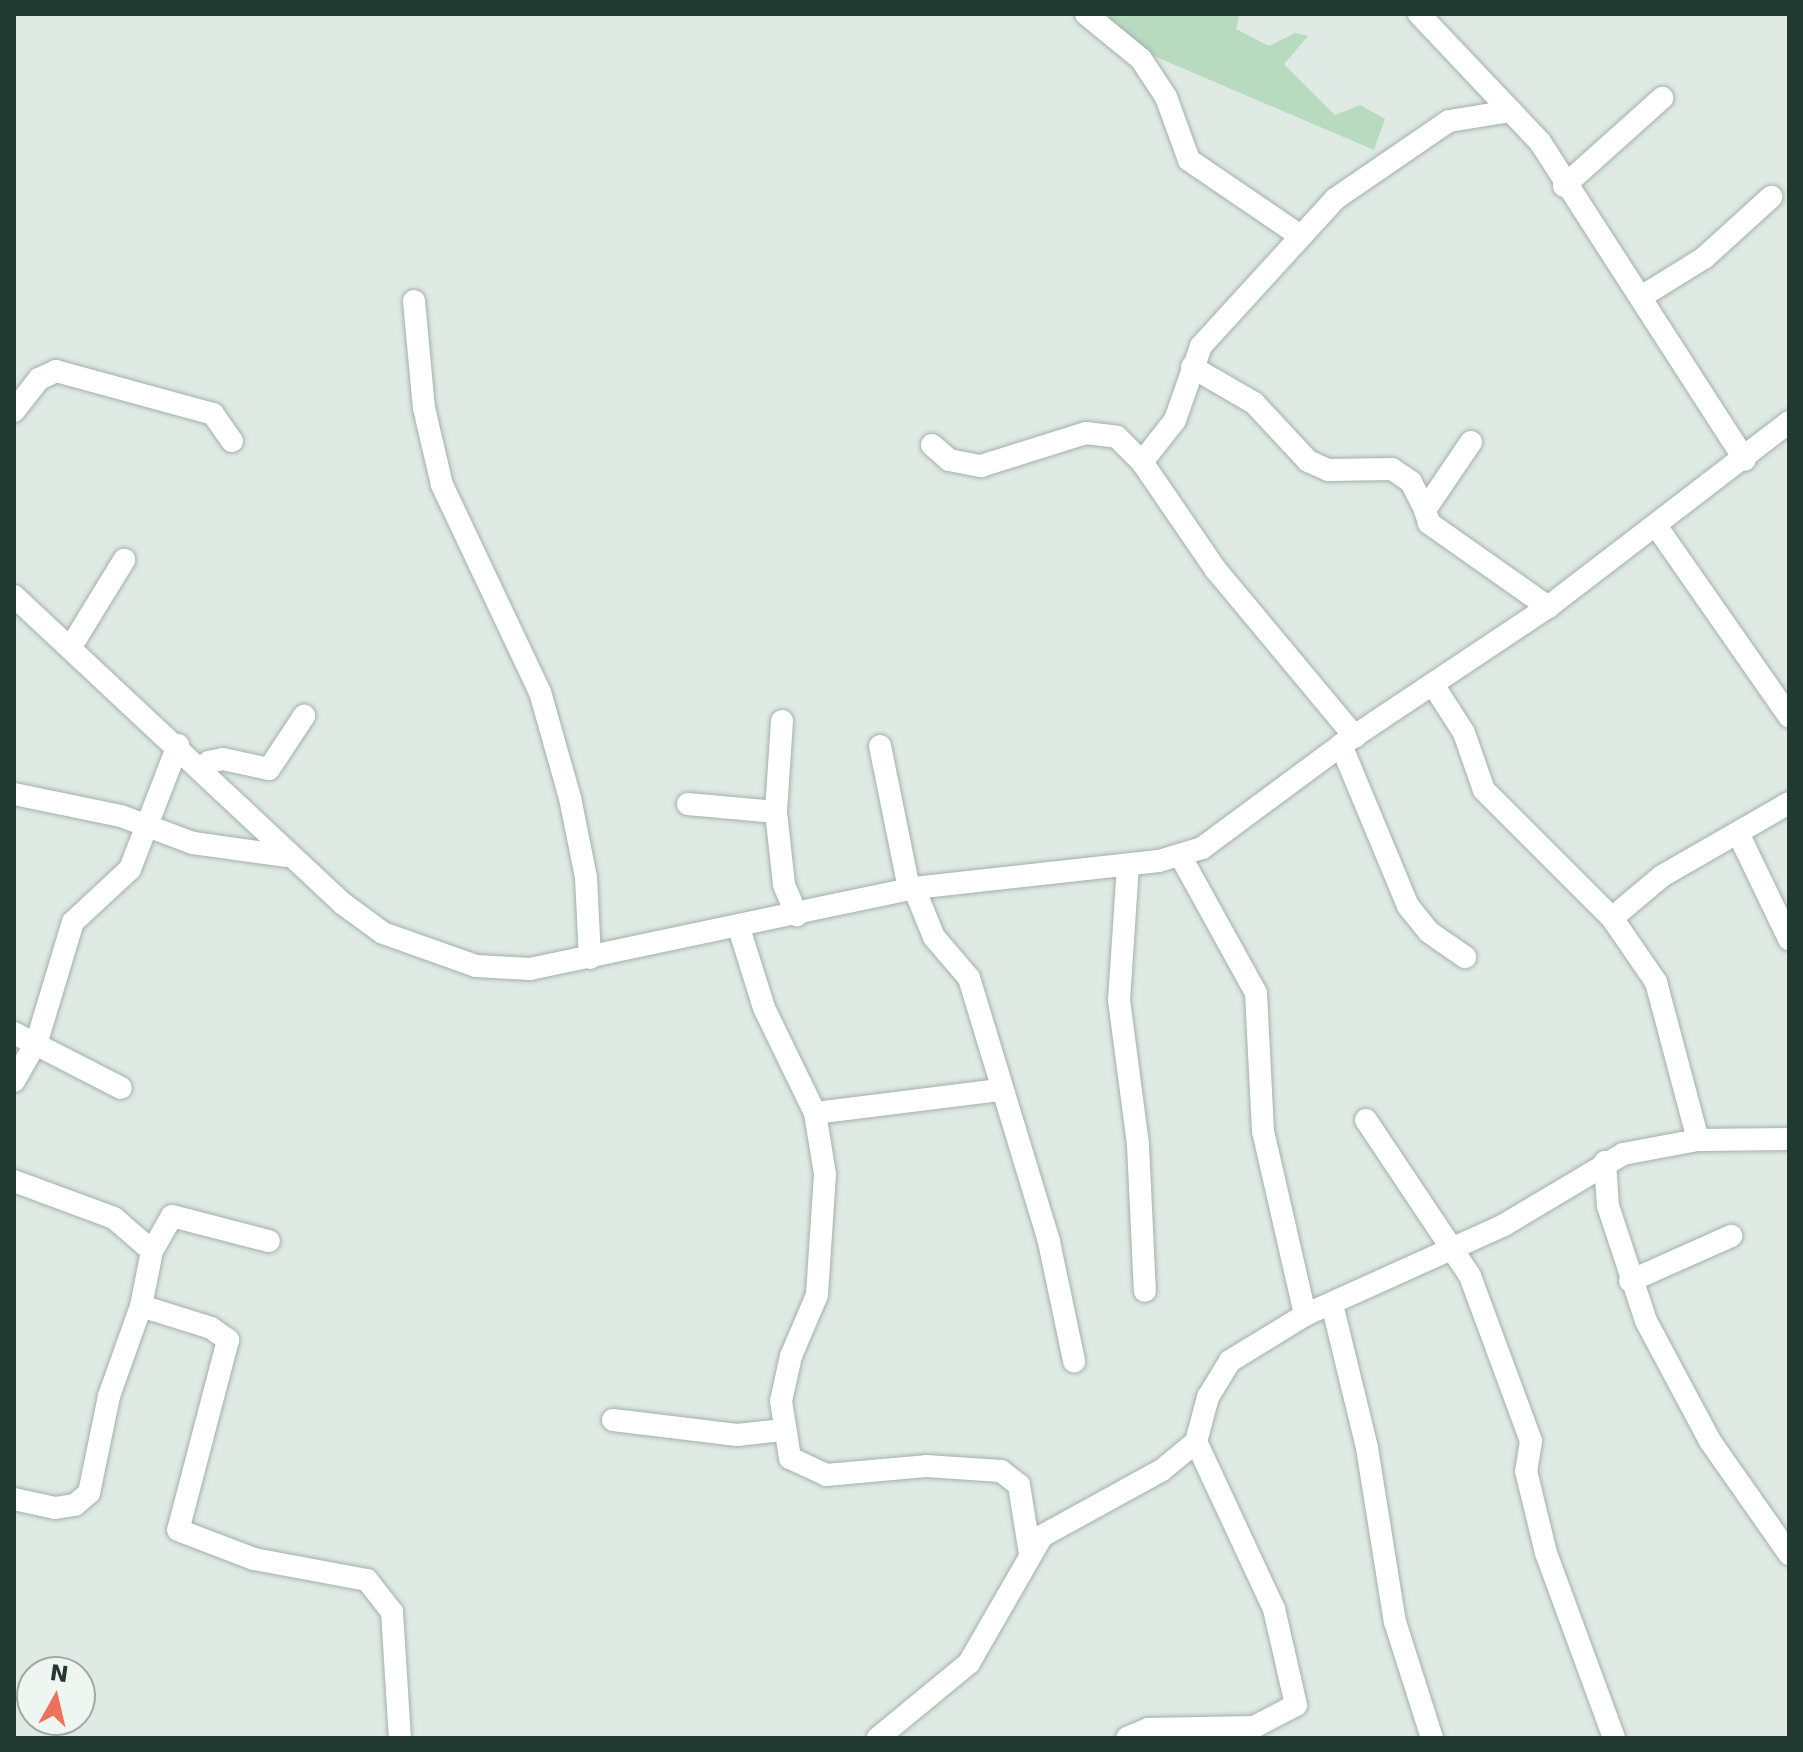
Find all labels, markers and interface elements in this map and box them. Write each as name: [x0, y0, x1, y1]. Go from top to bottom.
north arrow: [16, 1656, 96, 1736]
text: N: [48, 1660, 70, 1687]

